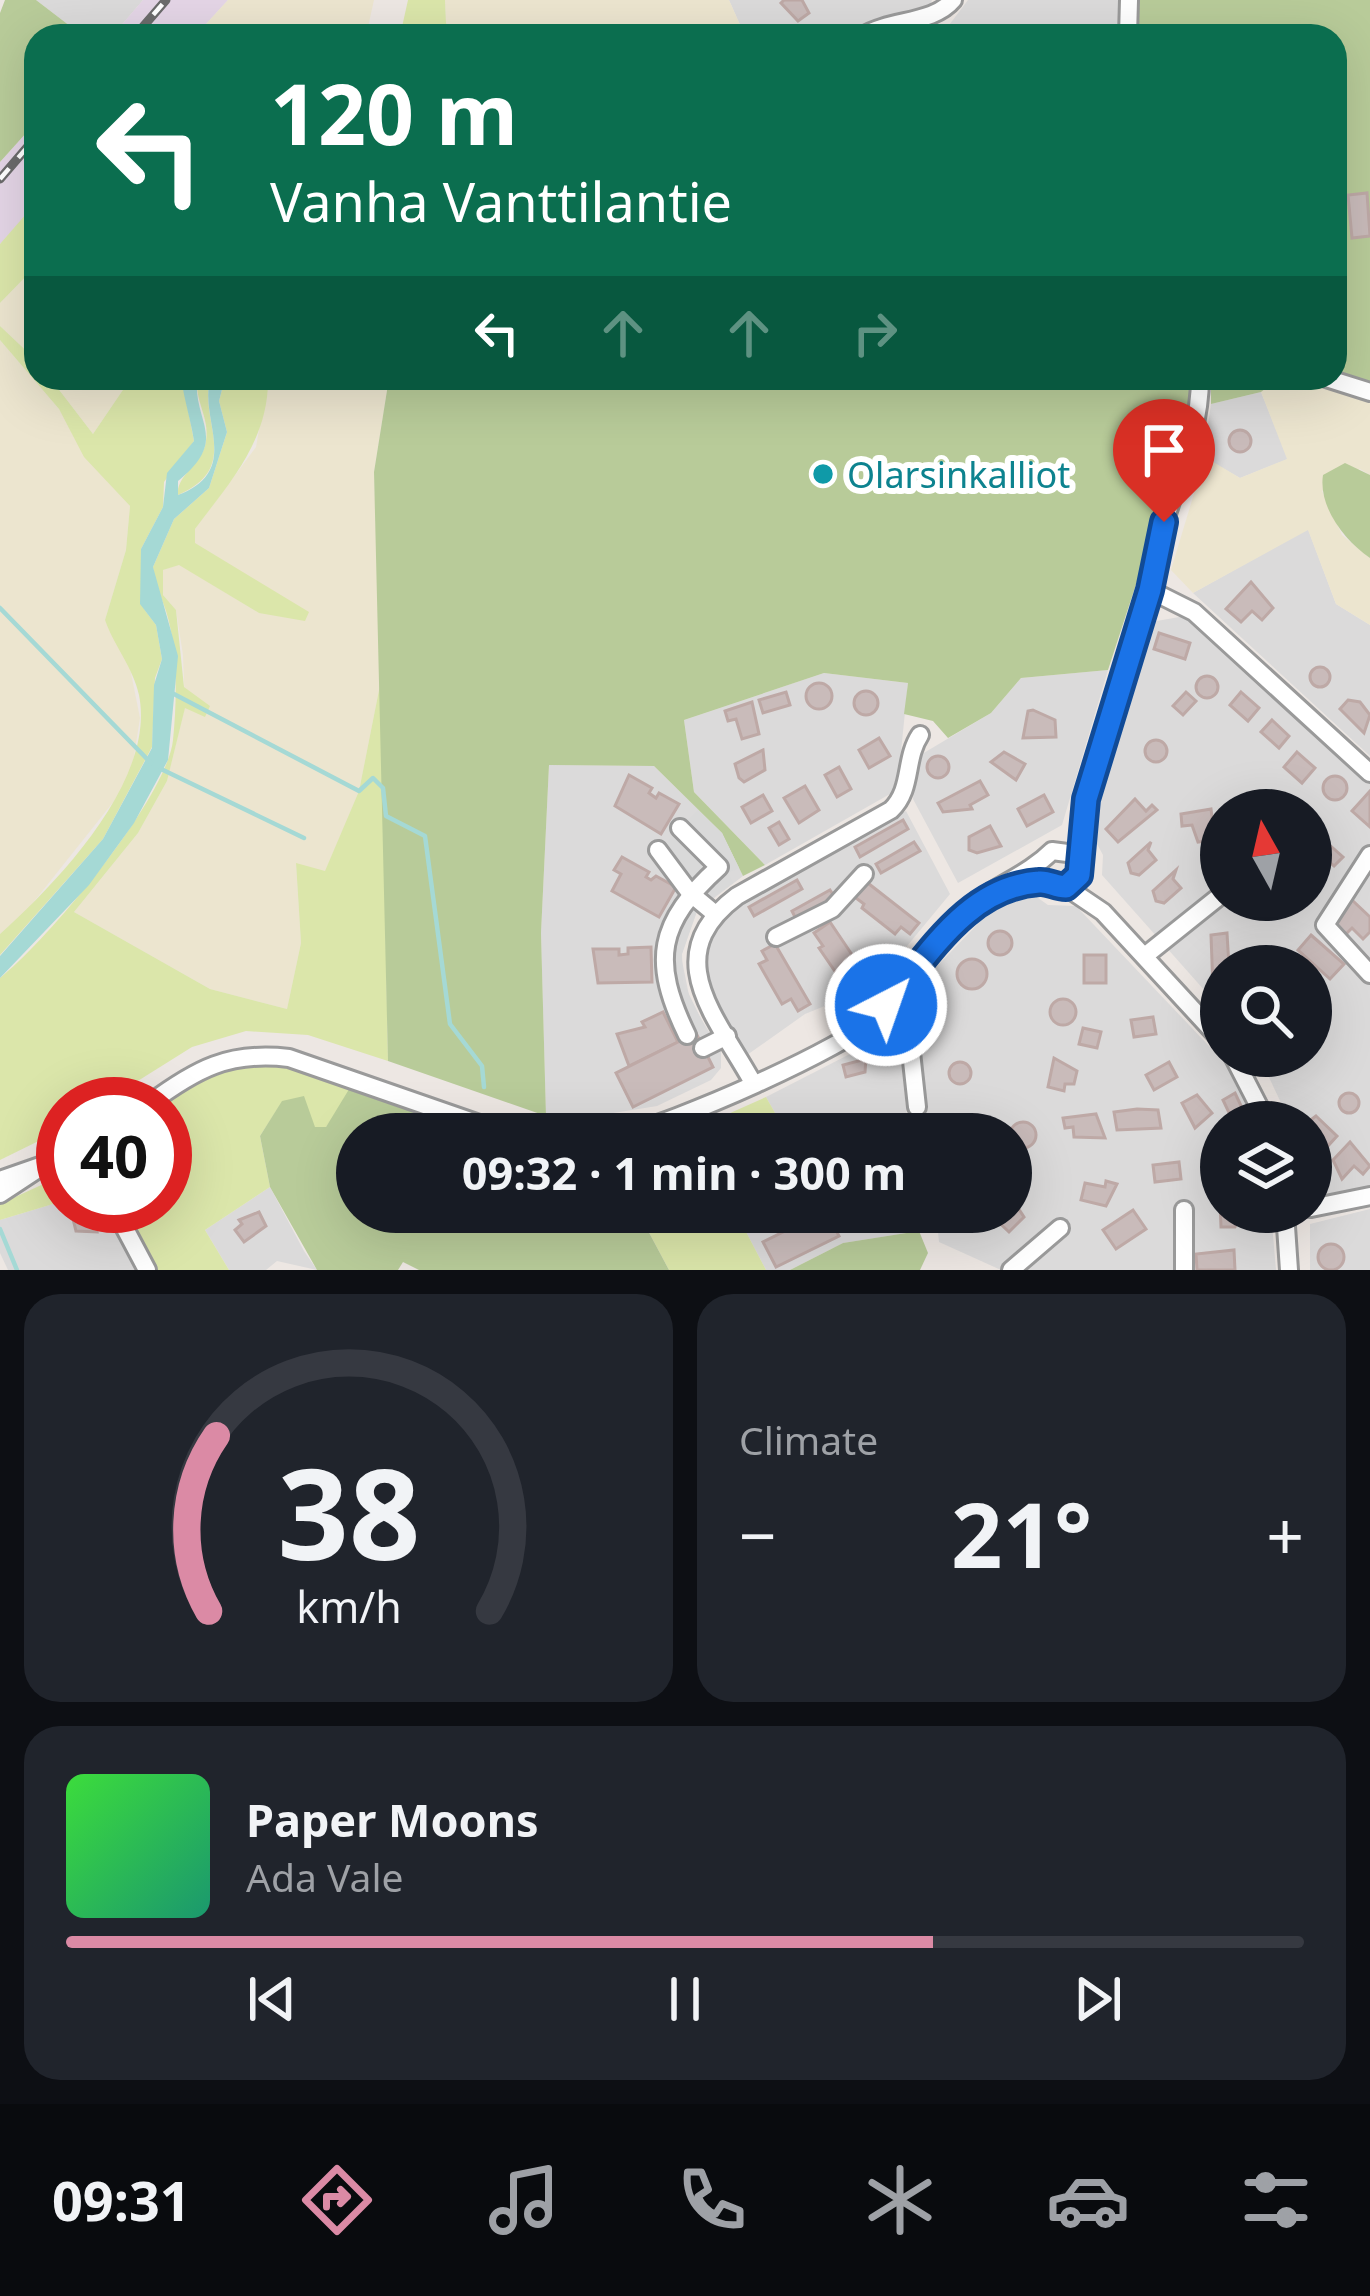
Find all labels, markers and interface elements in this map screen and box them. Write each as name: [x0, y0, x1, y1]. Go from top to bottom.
text: 120 m: [270, 55, 518, 170]
icon: left: [72, 72, 228, 228]
text: Vanha Vanttilantie: [270, 164, 732, 238]
icon: left: [464, 300, 530, 366]
icon: ahead: [590, 300, 656, 366]
icon: ahead: [716, 300, 782, 366]
icon: right: [842, 300, 908, 366]
pin: [1113, 399, 1215, 522]
icon: arrive: [1131, 417, 1197, 483]
place label: Olarsinkalliot: [847, 450, 1070, 499]
marker: Olarsinkalliot: [810, 461, 836, 487]
north arrow: [1200, 789, 1332, 921]
map controls: [1200, 789, 1332, 1233]
position arrow: [823, 942, 949, 1068]
button: search: [1200, 945, 1332, 1077]
speed limit sign: 40: [36, 1077, 192, 1233]
button: layers: [1200, 1101, 1332, 1233]
text: 09:32 · 1 min · 300 m: [462, 1142, 906, 1203]
text: Climate: [739, 1413, 878, 1466]
text: 38: [277, 1427, 420, 1597]
text: 21°: [951, 1472, 1092, 1594]
text: −: [739, 1489, 777, 1579]
text: +: [1266, 1489, 1304, 1579]
text: km/h: [296, 1577, 401, 1636]
text: Paper Moons: [246, 1789, 539, 1850]
text: Ada Vale: [246, 1850, 403, 1903]
icon: previous: [239, 1966, 305, 2032]
icon: pause: [652, 1966, 718, 2032]
icon: next: [1065, 1966, 1131, 2032]
icon: directions: [295, 2158, 379, 2242]
icon: music: [482, 2158, 566, 2242]
icon: phone: [670, 2158, 754, 2242]
icon: climate: [858, 2158, 942, 2242]
icon: car: [1046, 2158, 1130, 2242]
icon: filters: [1234, 2158, 1318, 2242]
text: 09:31: [52, 2163, 191, 2237]

